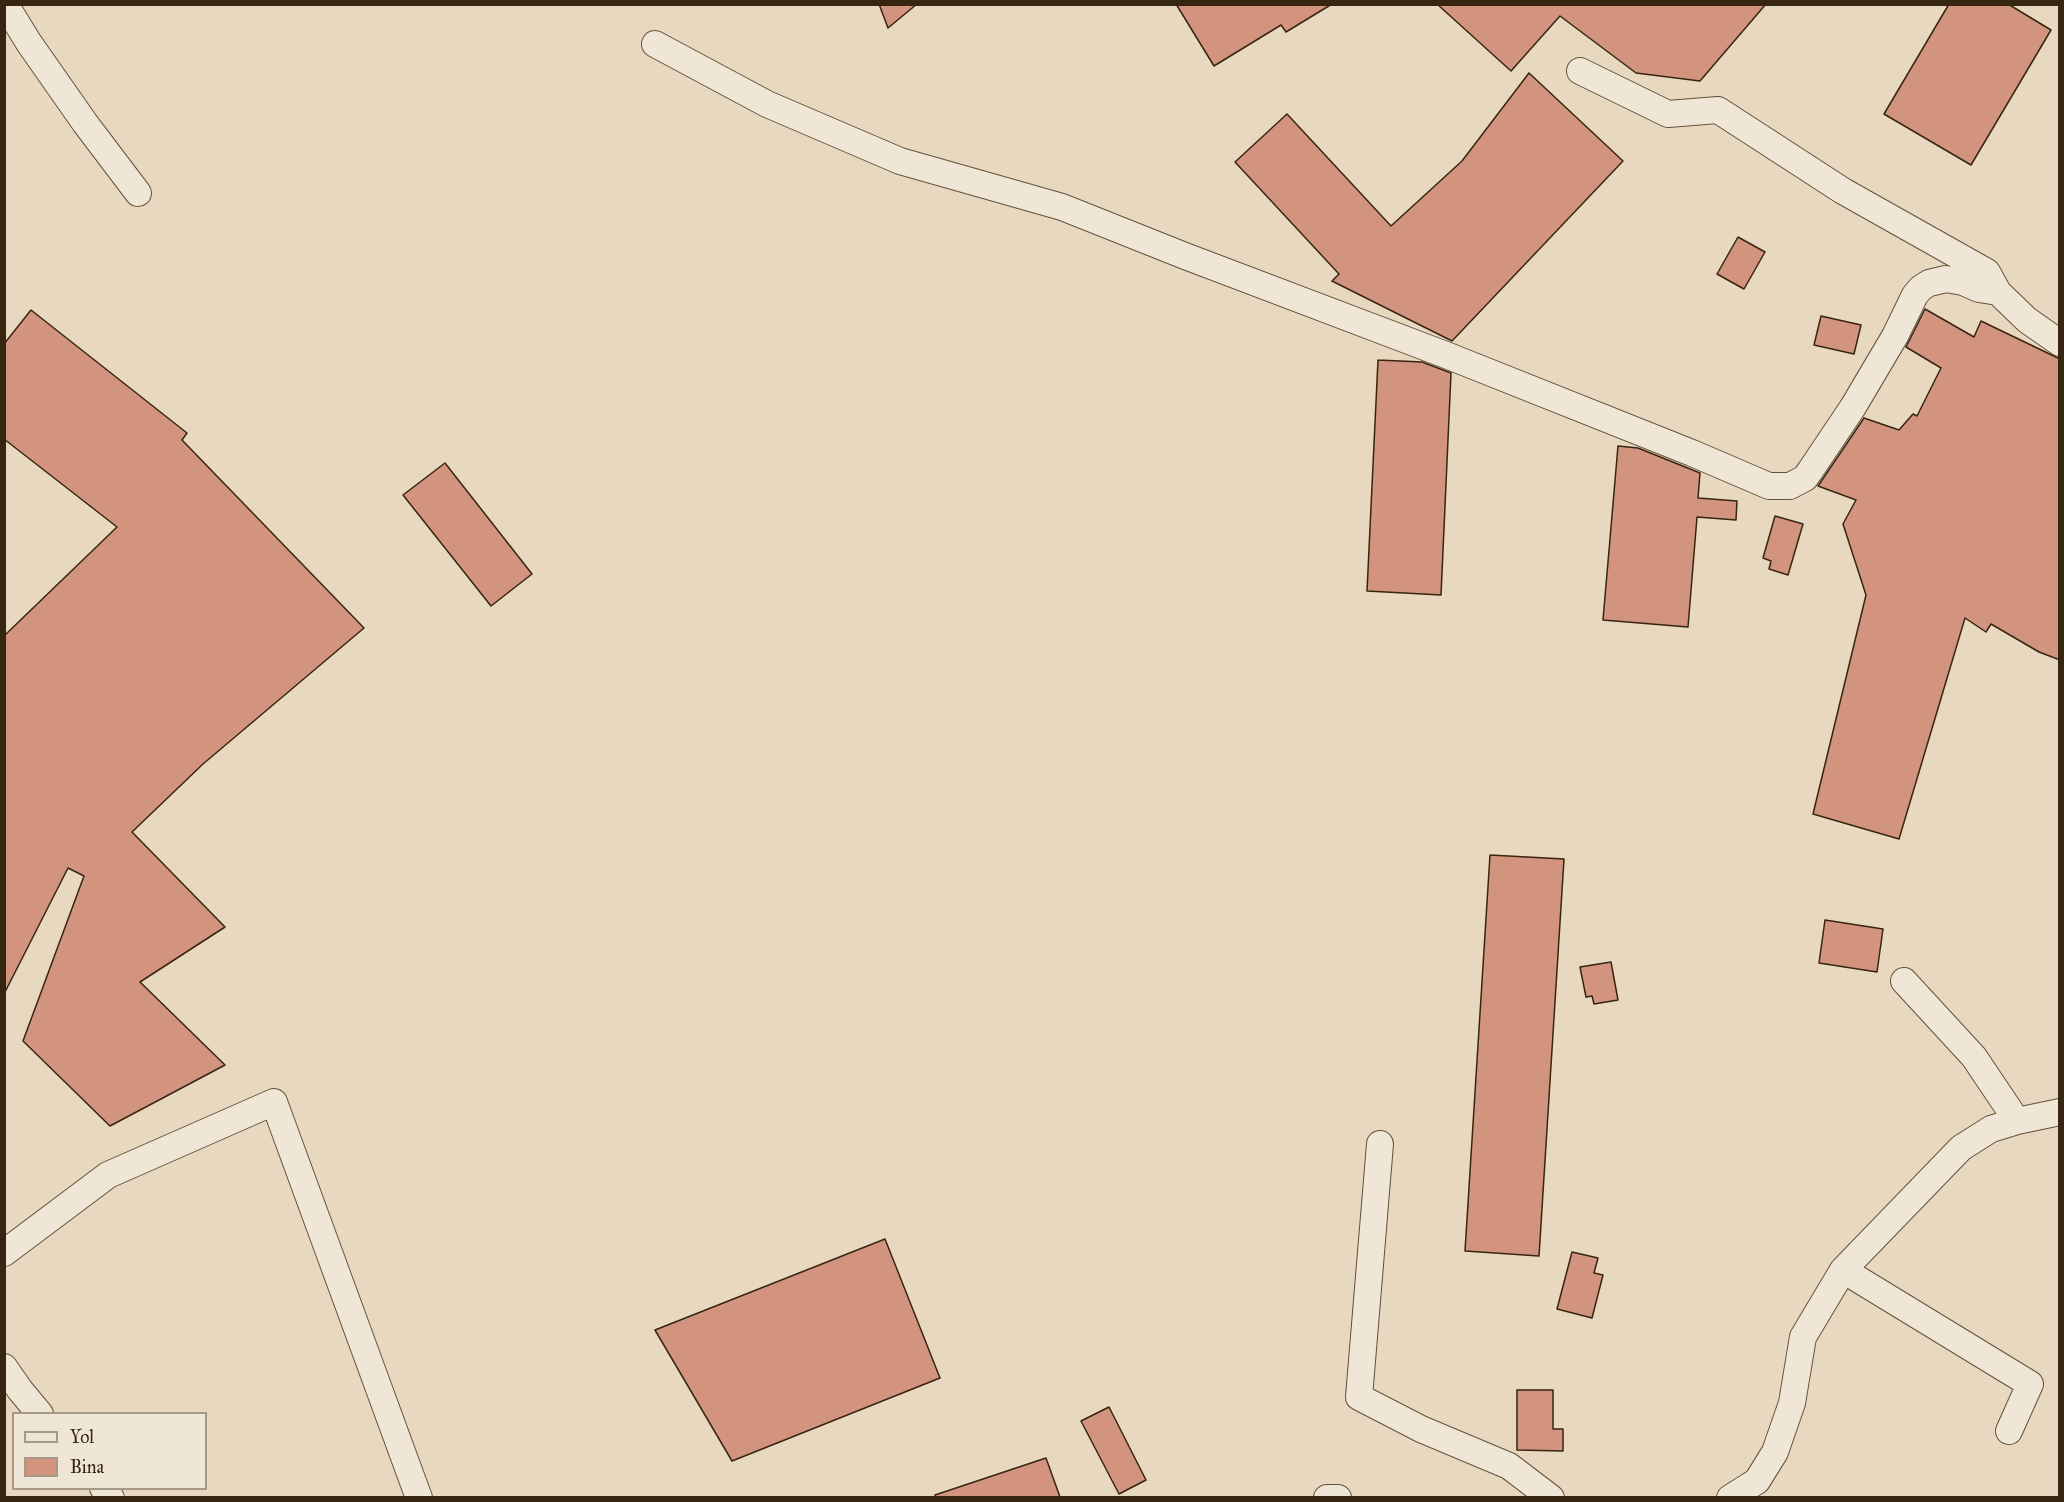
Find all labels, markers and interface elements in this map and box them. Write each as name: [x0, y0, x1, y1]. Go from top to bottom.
legend: [12, 1412, 207, 1490]
text: Yol: [70, 1426, 94, 1448]
text: Bina: [70, 1456, 104, 1478]

